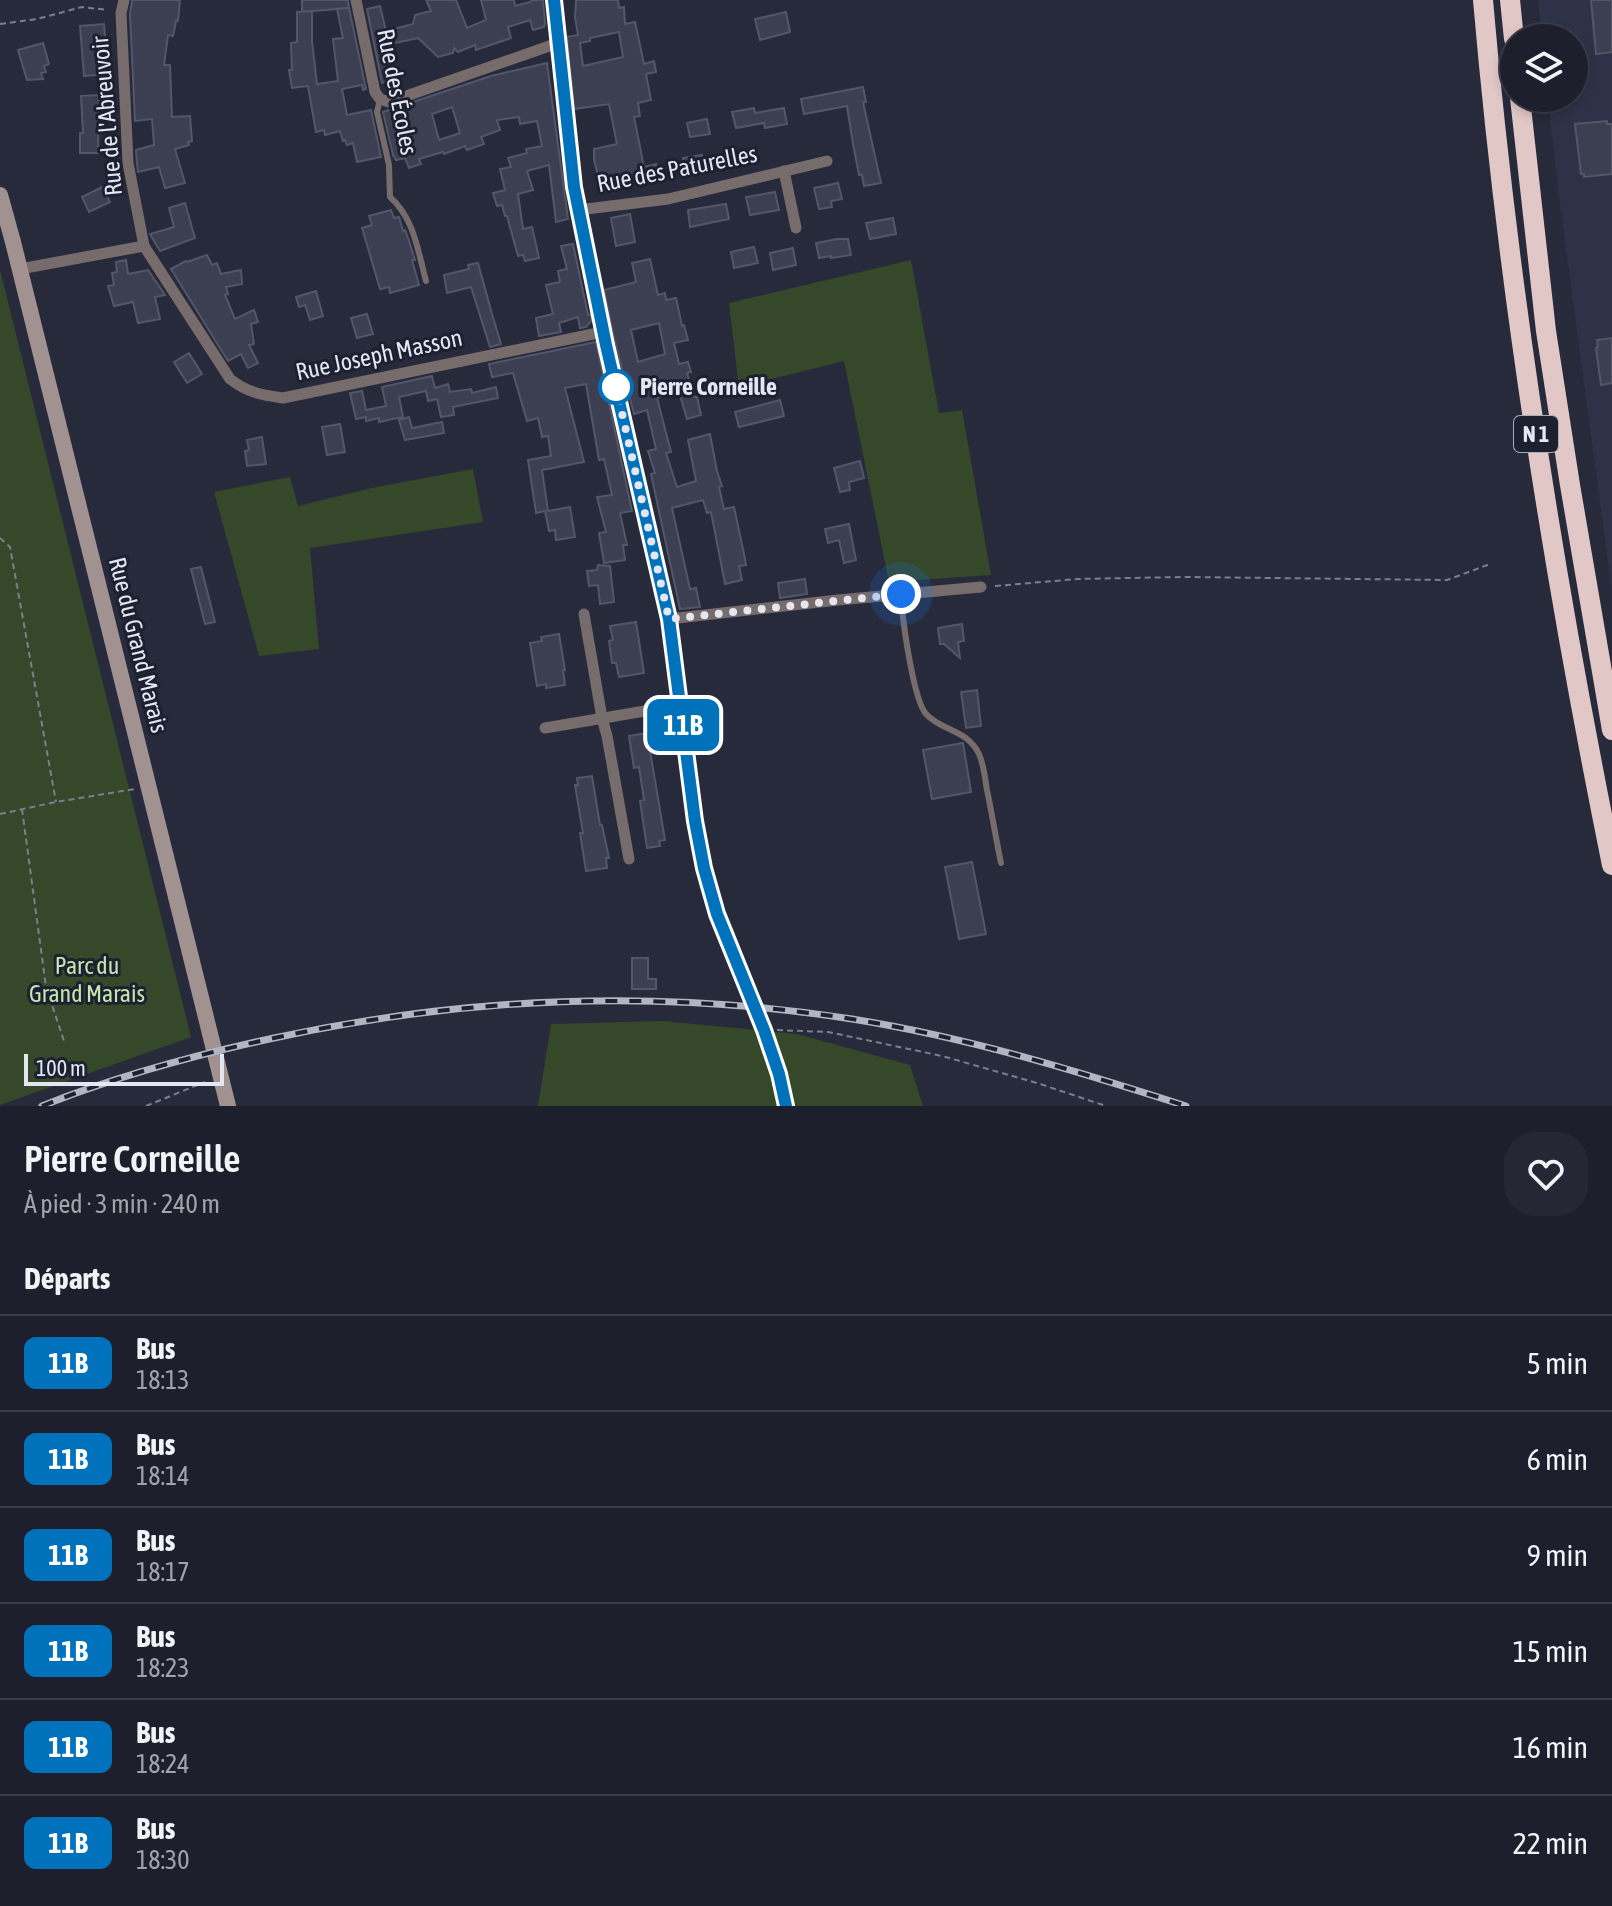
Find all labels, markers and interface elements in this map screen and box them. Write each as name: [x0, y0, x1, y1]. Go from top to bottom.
map controls: [1500, 24, 1588, 112]
button: layers: [1500, 24, 1588, 112]
street label: Rue des Écoles: [372, 27, 423, 157]
street label: Rue de l'Abreuvoir: [86, 34, 127, 197]
street label: Rue des Paturelles: [595, 140, 759, 197]
street label: Rue Joseph Masson: [293, 324, 465, 385]
marker: Pierre Corneille: [599, 370, 633, 404]
place label: Pierre Corneille: [640, 373, 777, 400]
road number: N 1: [1514, 416, 1558, 452]
street label: Rue du Grand Marais: [104, 554, 173, 735]
your location: [881, 574, 921, 614]
line badge: 11B: [637, 699, 729, 751]
text: 11B: [663, 709, 703, 741]
park label: Parc du Grand Marais: [29, 952, 145, 1007]
scale bar: [24, 1050, 224, 1086]
text: 100 m: [36, 1055, 86, 1081]
button: heart: [1504, 1132, 1588, 1216]
text: Pierre Corneille: [24, 1137, 241, 1180]
text: À pied · 3 min · 240 m: [24, 1189, 220, 1219]
text: Départs: [24, 1261, 110, 1295]
text: Bus: [136, 1331, 175, 1365]
text: 5 min: [1527, 1346, 1588, 1380]
text: 11B: [48, 1347, 88, 1379]
text: 18:13: [136, 1365, 190, 1395]
text: Bus: [136, 1427, 175, 1461]
text: 6 min: [1527, 1442, 1588, 1476]
text: 11B: [48, 1443, 88, 1475]
text: 18:14: [136, 1461, 190, 1491]
text: Bus: [136, 1523, 175, 1557]
text: 9 min: [1527, 1538, 1588, 1572]
text: 11B: [48, 1539, 88, 1571]
text: 18:17: [136, 1557, 190, 1587]
text: Bus: [136, 1619, 175, 1653]
text: 15 min: [1513, 1634, 1588, 1668]
text: 11B: [48, 1635, 88, 1667]
text: 18:23: [136, 1653, 190, 1683]
text: Bus: [136, 1715, 175, 1749]
text: 16 min: [1513, 1730, 1588, 1764]
text: 11B: [48, 1731, 88, 1763]
text: 18:24: [136, 1749, 190, 1779]
text: Bus: [136, 1811, 175, 1845]
text: 22 min: [1513, 1826, 1588, 1860]
text: 11B: [48, 1827, 88, 1859]
text: 18:30: [136, 1845, 190, 1875]

